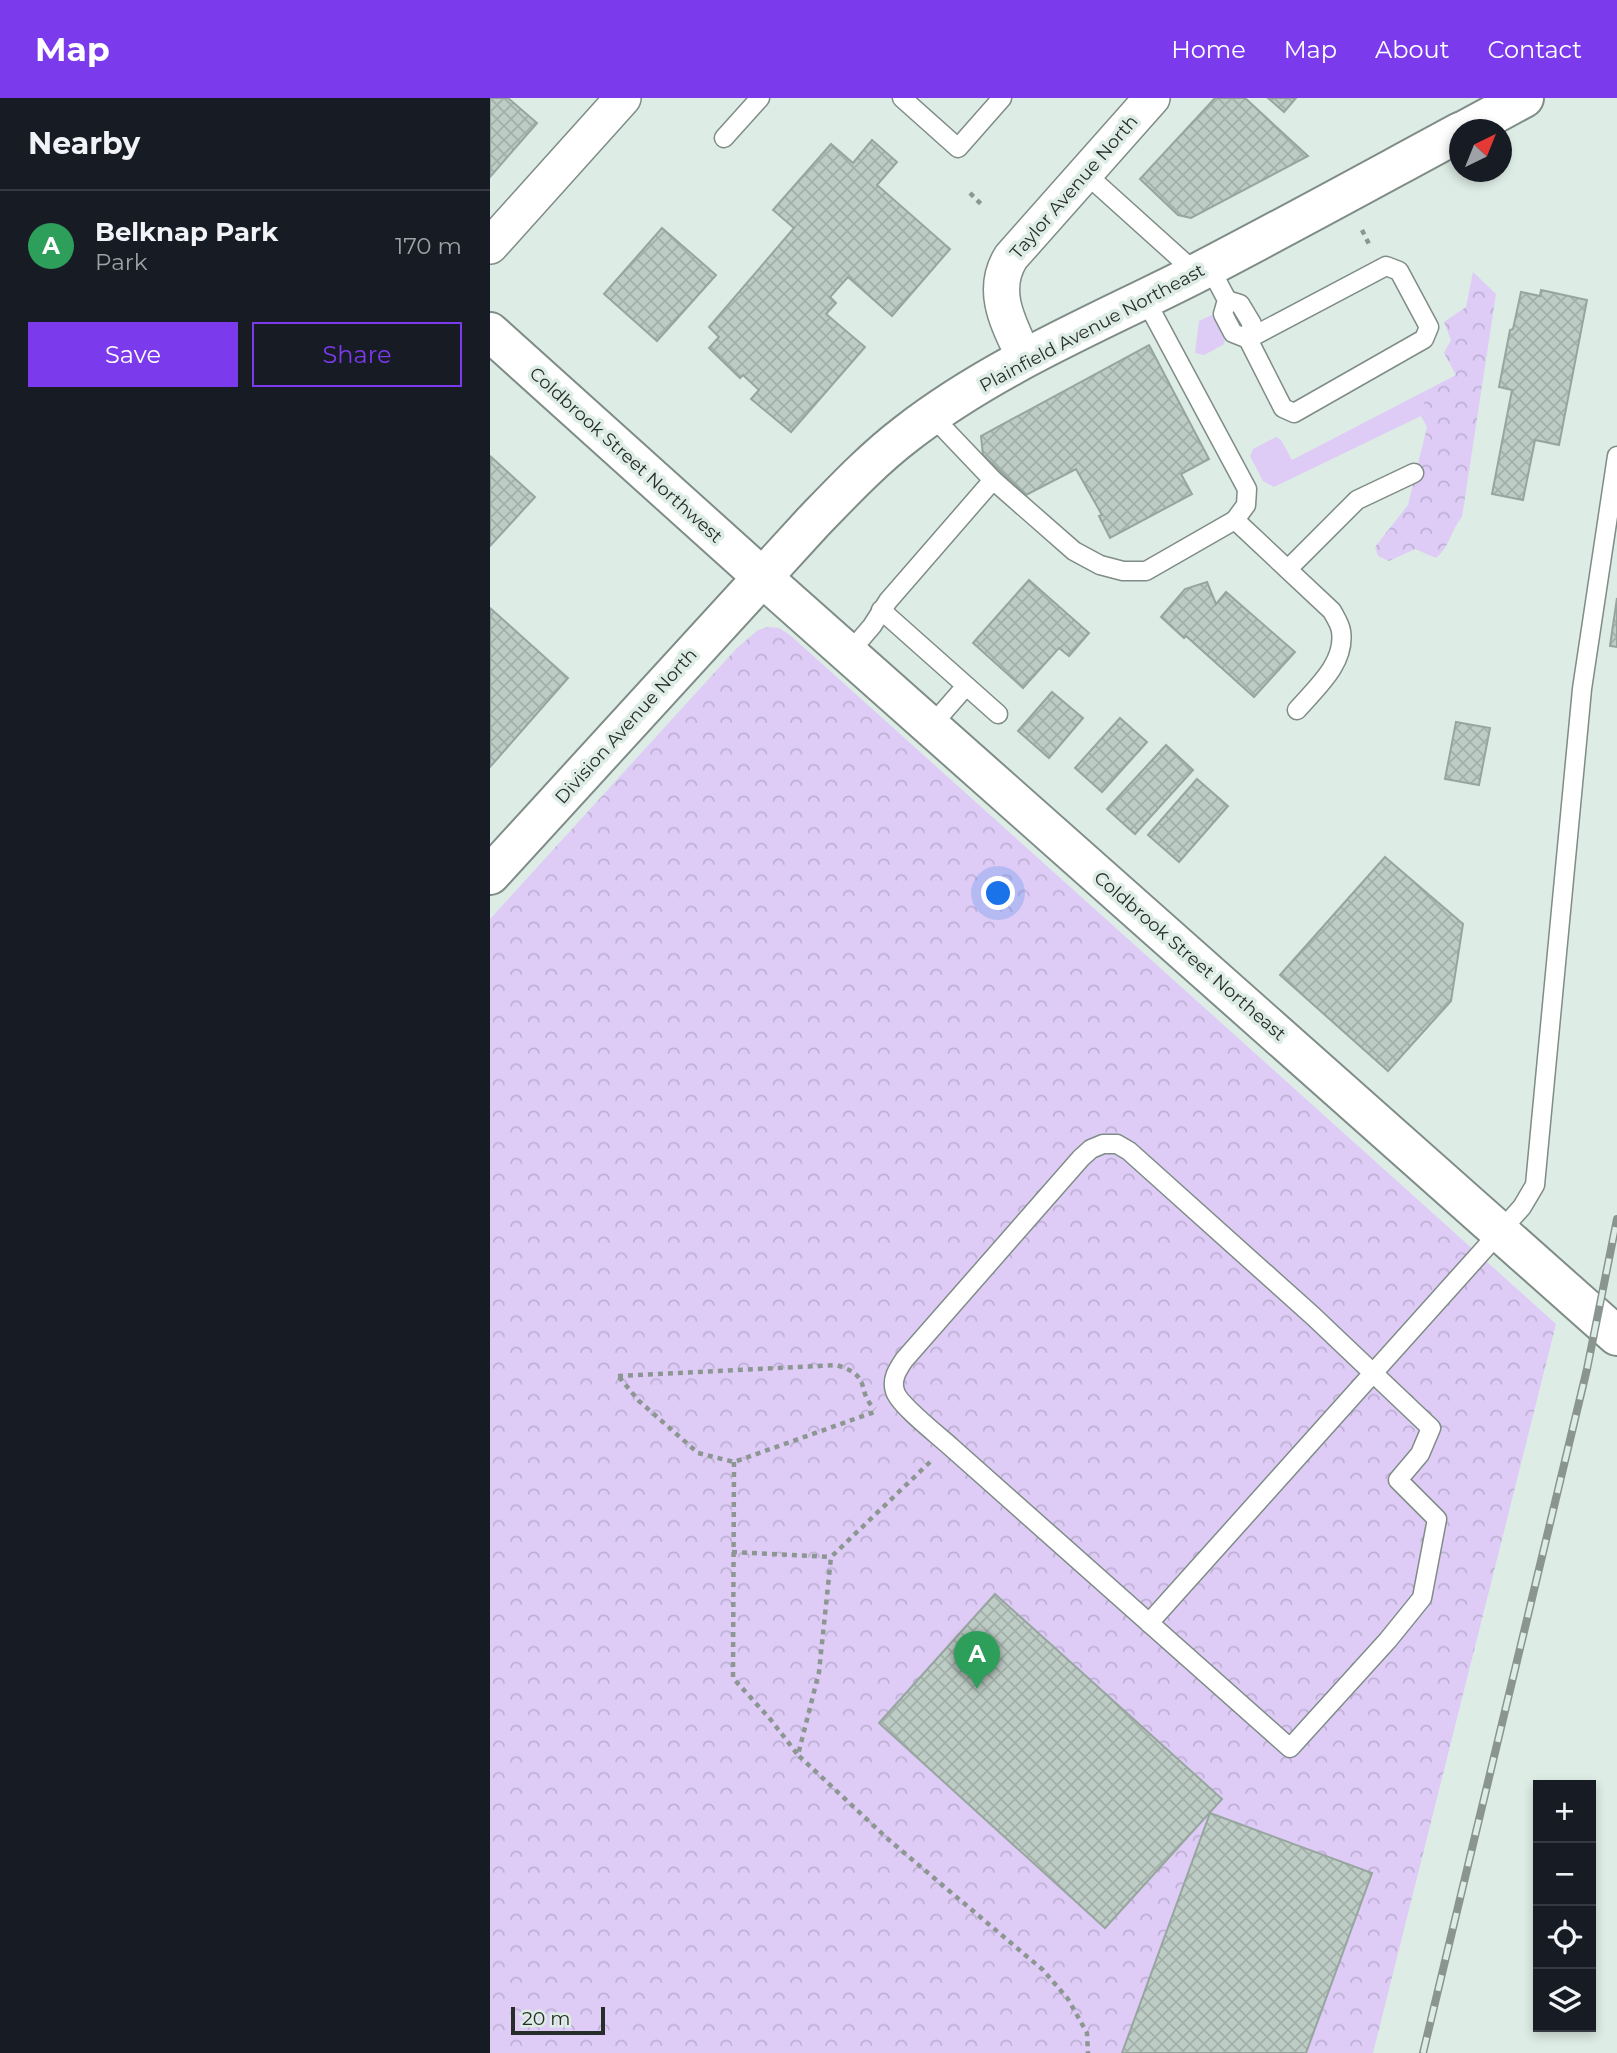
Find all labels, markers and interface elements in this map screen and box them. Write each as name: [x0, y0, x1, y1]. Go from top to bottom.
text: Map: [35, 29, 110, 69]
text: Home: [1171, 35, 1246, 64]
text: Map: [1284, 35, 1337, 64]
text: About: [1375, 35, 1449, 64]
text: Contact: [1487, 35, 1582, 64]
street label: Taylor Avenue North: [1006, 111, 1142, 263]
north arrow: [1449, 119, 1512, 182]
text: Nearby: [28, 125, 140, 162]
text: Belknap Park: [95, 216, 278, 248]
text: A: [42, 232, 60, 260]
text: 170 m: [395, 232, 462, 260]
text: Park: [95, 248, 148, 276]
street label: Plainfield Avenue Northeast: [976, 259, 1208, 397]
button: Save: [28, 322, 238, 387]
button: Share: [252, 322, 462, 387]
street label: Coldbrook Street Northwest: [525, 362, 727, 548]
street label: Division Avenue North: [550, 644, 702, 808]
street label: Coldbrook Street Northeast: [1089, 867, 1291, 1045]
your location: [981, 876, 1015, 910]
pin: A: [954, 1631, 1000, 1689]
map controls: [1533, 1780, 1596, 2032]
button: +: [1533, 1780, 1596, 1843]
button: −: [1533, 1843, 1596, 1906]
button: locate: [1533, 1906, 1596, 1969]
button: layers: [1533, 1969, 1596, 2032]
scale bar: [511, 2004, 606, 2036]
text: 20 m: [522, 2007, 570, 2030]

